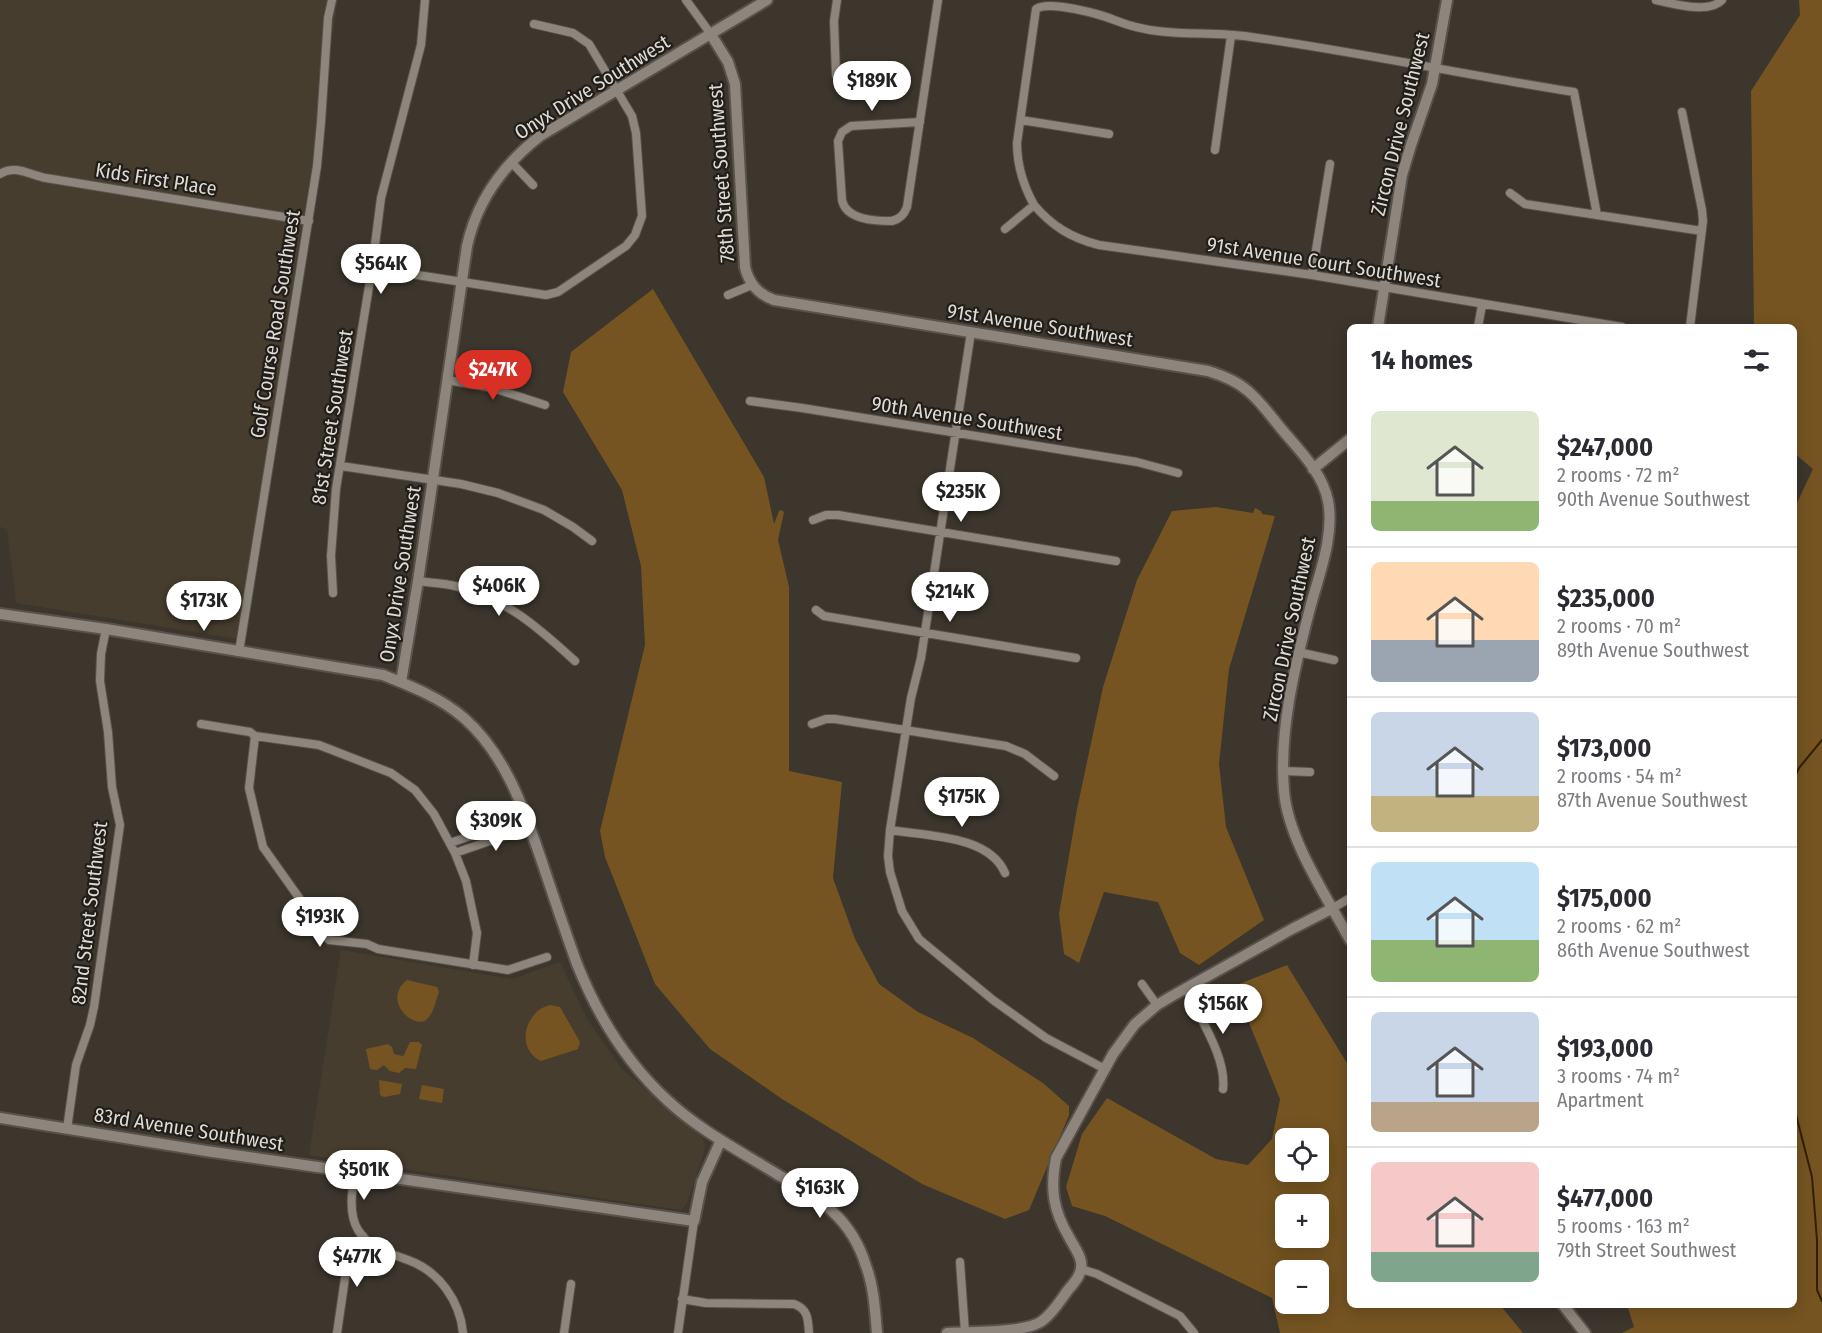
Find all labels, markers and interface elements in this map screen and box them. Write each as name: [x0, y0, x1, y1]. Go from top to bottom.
street label: Onyx Drive Southwest: [510, 29, 674, 144]
street label: Zircon Drive Southwest: [1366, 29, 1434, 218]
pin: $189K: [830, 61, 914, 112]
text: $189K: [847, 68, 897, 92]
street label: 78th Street Southwest: [703, 82, 739, 263]
street label: Kids First Place: [94, 158, 218, 200]
street label: Golf Course Road Southwest: [245, 208, 305, 440]
street label: 91st Avenue Court Southwest: [1205, 232, 1443, 292]
pin: $564K: [339, 244, 423, 295]
text: $564K: [355, 251, 407, 275]
street label: 91st Avenue Southwest: [945, 298, 1135, 352]
street label: 81st Street Southwest: [306, 327, 358, 506]
icon: filters: [1740, 344, 1773, 377]
text: 14 homes: [1371, 345, 1473, 376]
pin: $247K: [451, 350, 535, 401]
text: $247K: [469, 357, 517, 381]
street label: 90th Avenue Southwest: [870, 391, 1065, 445]
text: $247,000: [1557, 432, 1653, 463]
icon: home: [1419, 435, 1491, 507]
text: 2 rooms · 72 m²: [1557, 463, 1679, 487]
pin: $235K: [919, 472, 1003, 523]
text: $235K: [936, 479, 986, 503]
street label: Onyx Drive Southwest: [374, 484, 426, 664]
text: 90th Avenue Southwest: [1557, 487, 1750, 511]
street label: Zircon Drive Southwest: [1258, 534, 1320, 723]
pin: $406K: [457, 566, 541, 617]
pin: $214K: [908, 572, 992, 623]
text: $406K: [472, 573, 526, 597]
text: $214K: [925, 579, 975, 603]
pin: $173K: [162, 581, 246, 632]
text: $235,000: [1557, 583, 1655, 614]
icon: home: [1419, 586, 1491, 658]
text: $173K: [180, 588, 228, 612]
text: 2 rooms · 70 m²: [1557, 614, 1681, 638]
text: 89th Avenue Southwest: [1557, 638, 1749, 662]
text: $173,000: [1557, 733, 1651, 764]
icon: home: [1419, 736, 1491, 808]
text: 2 rooms · 54 m²: [1557, 764, 1682, 788]
pin: $175K: [920, 777, 1004, 828]
text: $175K: [938, 784, 986, 808]
text: 87th Avenue Southwest: [1557, 788, 1747, 812]
pin: $309K: [454, 801, 538, 852]
text: $309K: [470, 808, 522, 832]
street label: 82nd Street Southwest: [66, 819, 112, 1006]
text: $175,000: [1557, 883, 1652, 914]
icon: home: [1419, 886, 1491, 958]
pin: $193K: [278, 897, 362, 948]
text: $193K: [296, 904, 344, 928]
text: 2 rooms · 62 m²: [1557, 914, 1681, 938]
text: 86th Avenue Southwest: [1557, 938, 1750, 962]
pin: $156K: [1181, 984, 1265, 1035]
text: $156K: [1198, 991, 1248, 1015]
text: $193,000: [1557, 1033, 1653, 1064]
icon: home: [1419, 1036, 1491, 1108]
text: 3 rooms · 74 m²: [1557, 1064, 1680, 1088]
text: Apartment: [1557, 1088, 1644, 1112]
street label: 83rd Avenue Southwest: [92, 1102, 286, 1156]
map controls: [1275, 1128, 1329, 1314]
button: locate: [1275, 1128, 1329, 1182]
pin: $501K: [322, 1150, 406, 1201]
text: $501K: [339, 1157, 389, 1181]
pin: $163K: [778, 1168, 862, 1219]
text: $163K: [795, 1175, 845, 1199]
text: $477,000: [1557, 1183, 1653, 1214]
icon: home: [1419, 1186, 1491, 1258]
button: +: [1275, 1194, 1329, 1248]
text: 5 rooms · 163 m²: [1557, 1214, 1690, 1238]
pin: $477K: [315, 1237, 399, 1288]
text: 79th Street Southwest: [1557, 1238, 1736, 1262]
text: $477K: [333, 1244, 381, 1268]
button: −: [1275, 1260, 1329, 1314]

